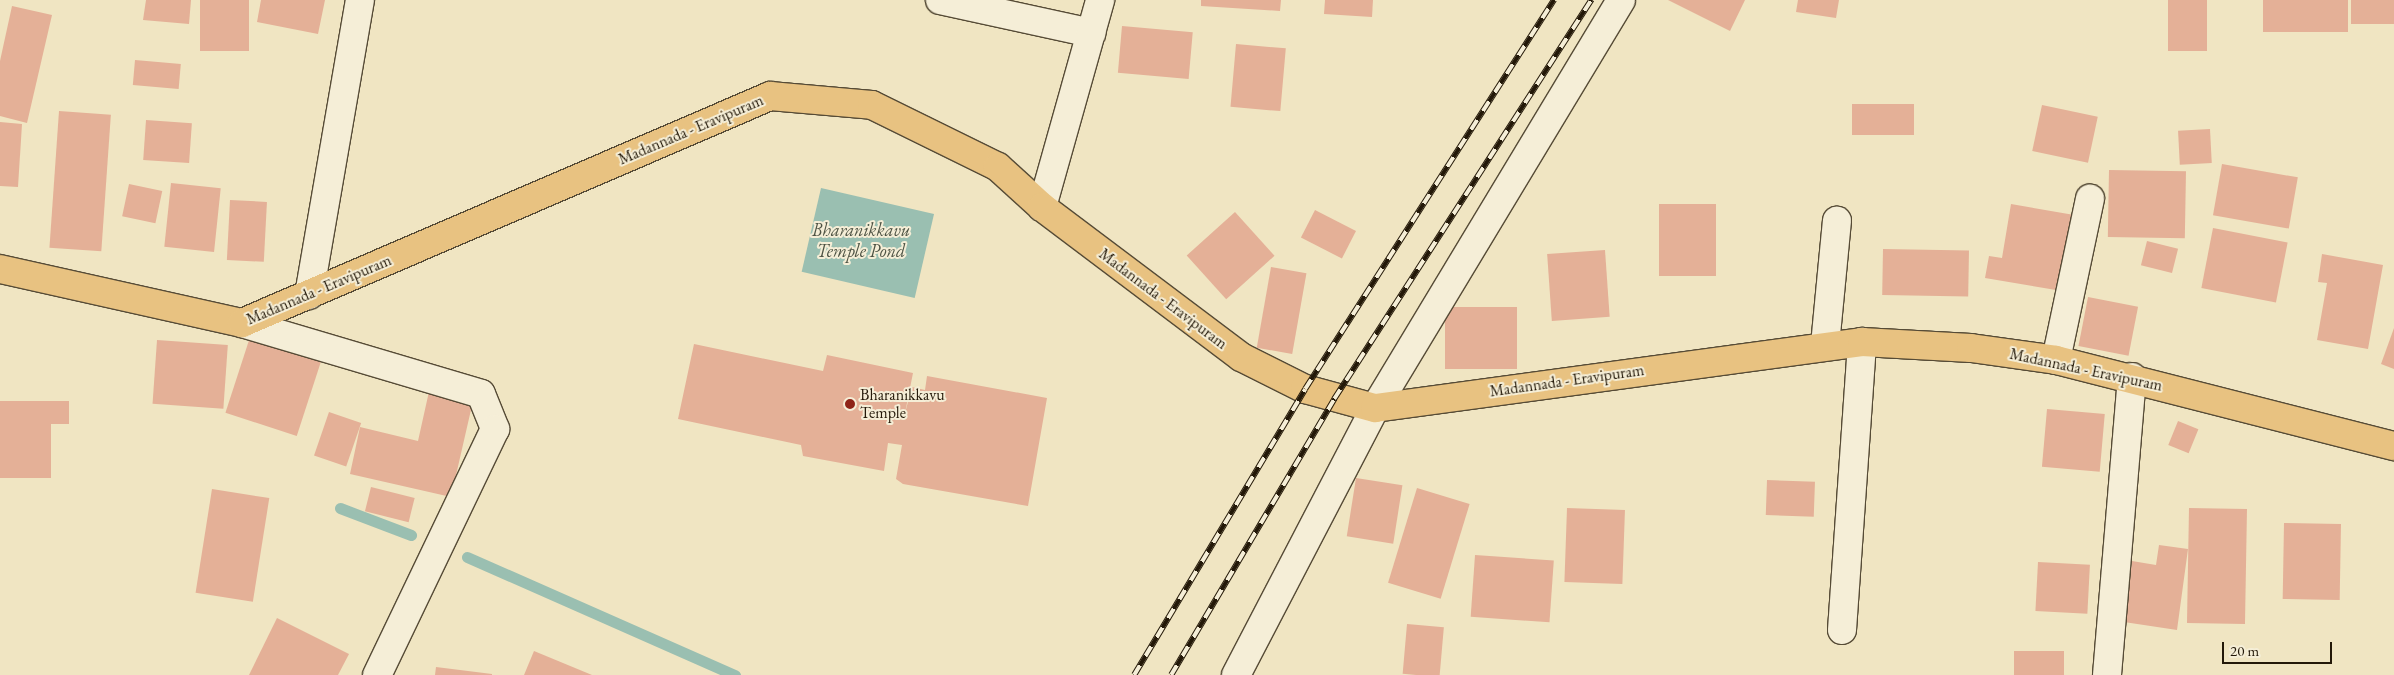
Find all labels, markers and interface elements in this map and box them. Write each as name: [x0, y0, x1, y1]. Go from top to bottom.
street label: Madannada - Eravipuram: [616, 91, 766, 169]
water label: Bharanikkavu Temple Pond: [812, 220, 910, 262]
street label: Madannada - Eravipuram: [1095, 244, 1231, 354]
street label: Madannada - Eravipuram: [244, 251, 394, 329]
street label: Madannada - Eravipuram: [2008, 344, 2164, 396]
street label: Madannada - Eravipuram: [1489, 361, 1645, 401]
place label: Bharanikkavu Temple: [860, 385, 945, 423]
marker: Bharanikkavu Temple: [844, 398, 856, 410]
scale bar: [2224, 632, 2334, 664]
text: 20 m: [2230, 641, 2259, 660]

